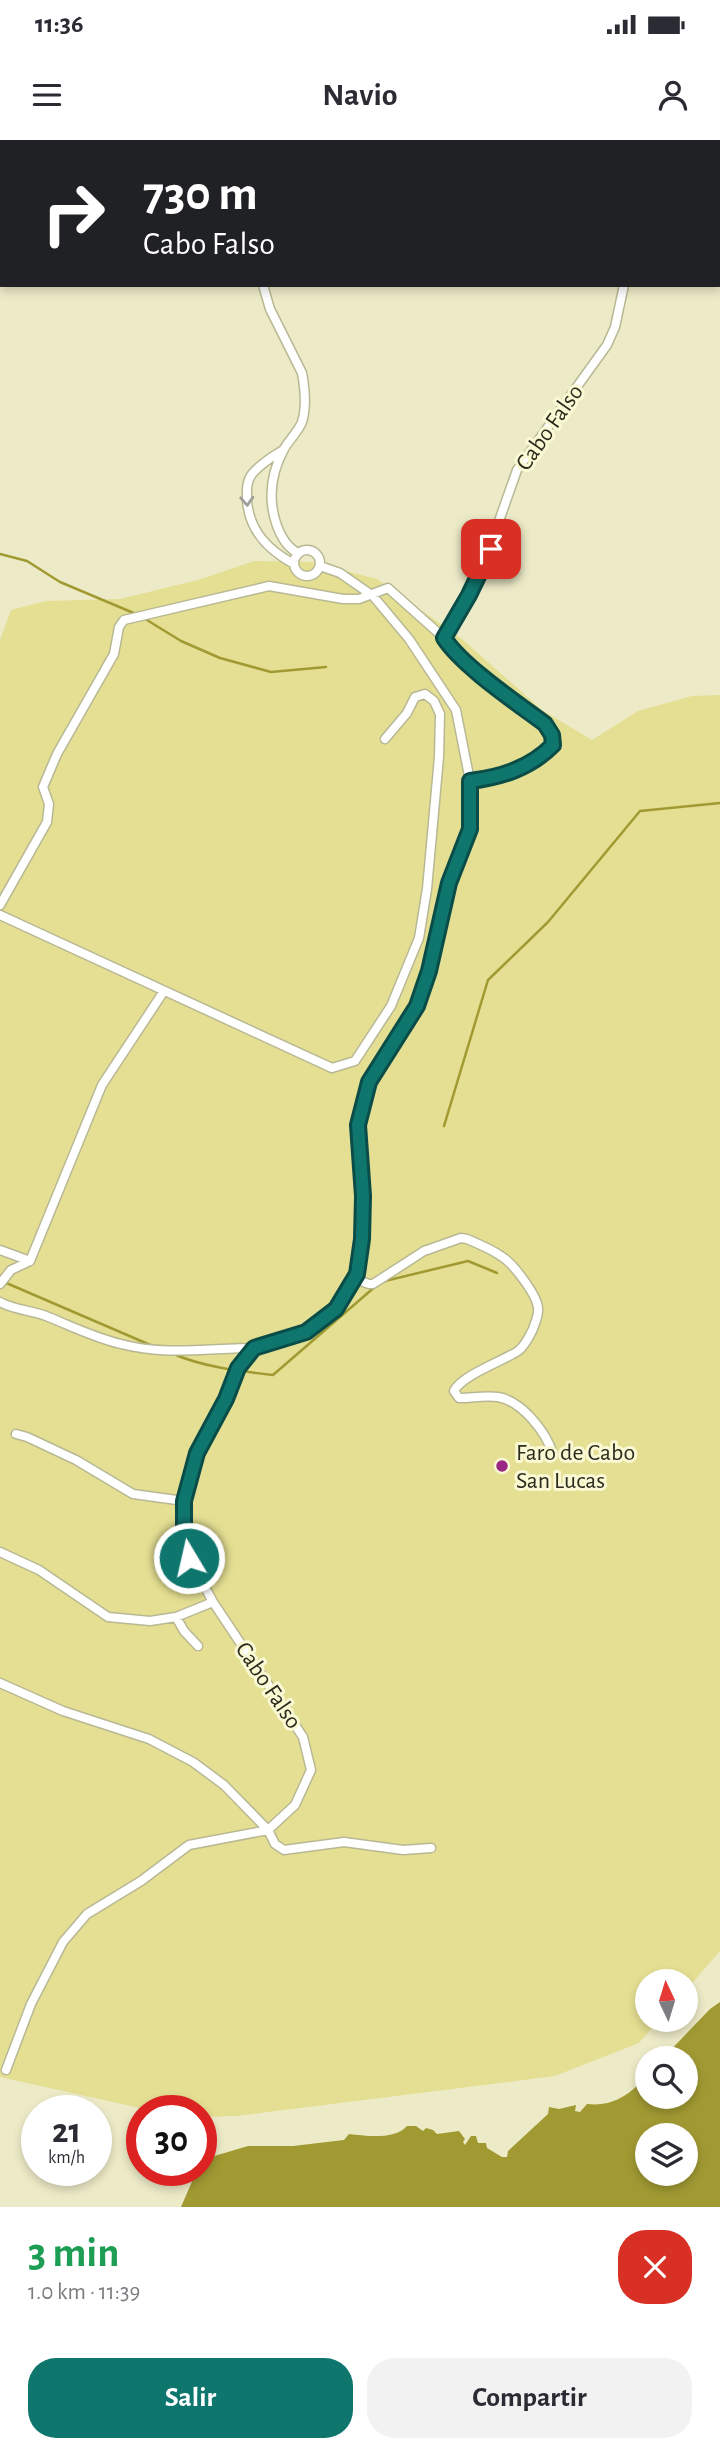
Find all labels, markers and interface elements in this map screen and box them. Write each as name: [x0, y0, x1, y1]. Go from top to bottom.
text: 11:36: [35, 11, 83, 37]
icon: menu: [28, 76, 66, 114]
icon: person: [654, 76, 692, 114]
text: Navio: [322, 79, 398, 111]
icon: right: [28, 168, 119, 259]
text: 730 m: [143, 170, 258, 219]
text: Cabo Falso: [143, 228, 275, 260]
street label: Cabo Falso: [512, 380, 588, 475]
one-way arrow: [239, 496, 254, 507]
pin: [461, 519, 521, 579]
icon: arrive: [472, 530, 510, 568]
place label: Faro de Cabo San Lucas: [516, 1441, 635, 1493]
marker: Faro de Cabo San Lucas: [494, 1458, 510, 1474]
position arrow: [152, 1521, 226, 1595]
street label: Cabo Falso: [231, 1638, 306, 1733]
north arrow: [635, 1969, 698, 2032]
map controls: [635, 1969, 698, 2186]
button: search: [635, 2046, 698, 2109]
speed limit sign: 30: [126, 2095, 217, 2186]
text: 21: [52, 2114, 81, 2149]
button: layers: [635, 2123, 698, 2186]
text: km/h: [48, 2149, 85, 2167]
button: close: [618, 2230, 692, 2304]
text: 3 min: [28, 2232, 120, 2274]
text: 1.0 km · 11:39: [28, 2281, 140, 2304]
button: Salir: [28, 2358, 353, 2438]
button: Compartir: [367, 2358, 692, 2438]

